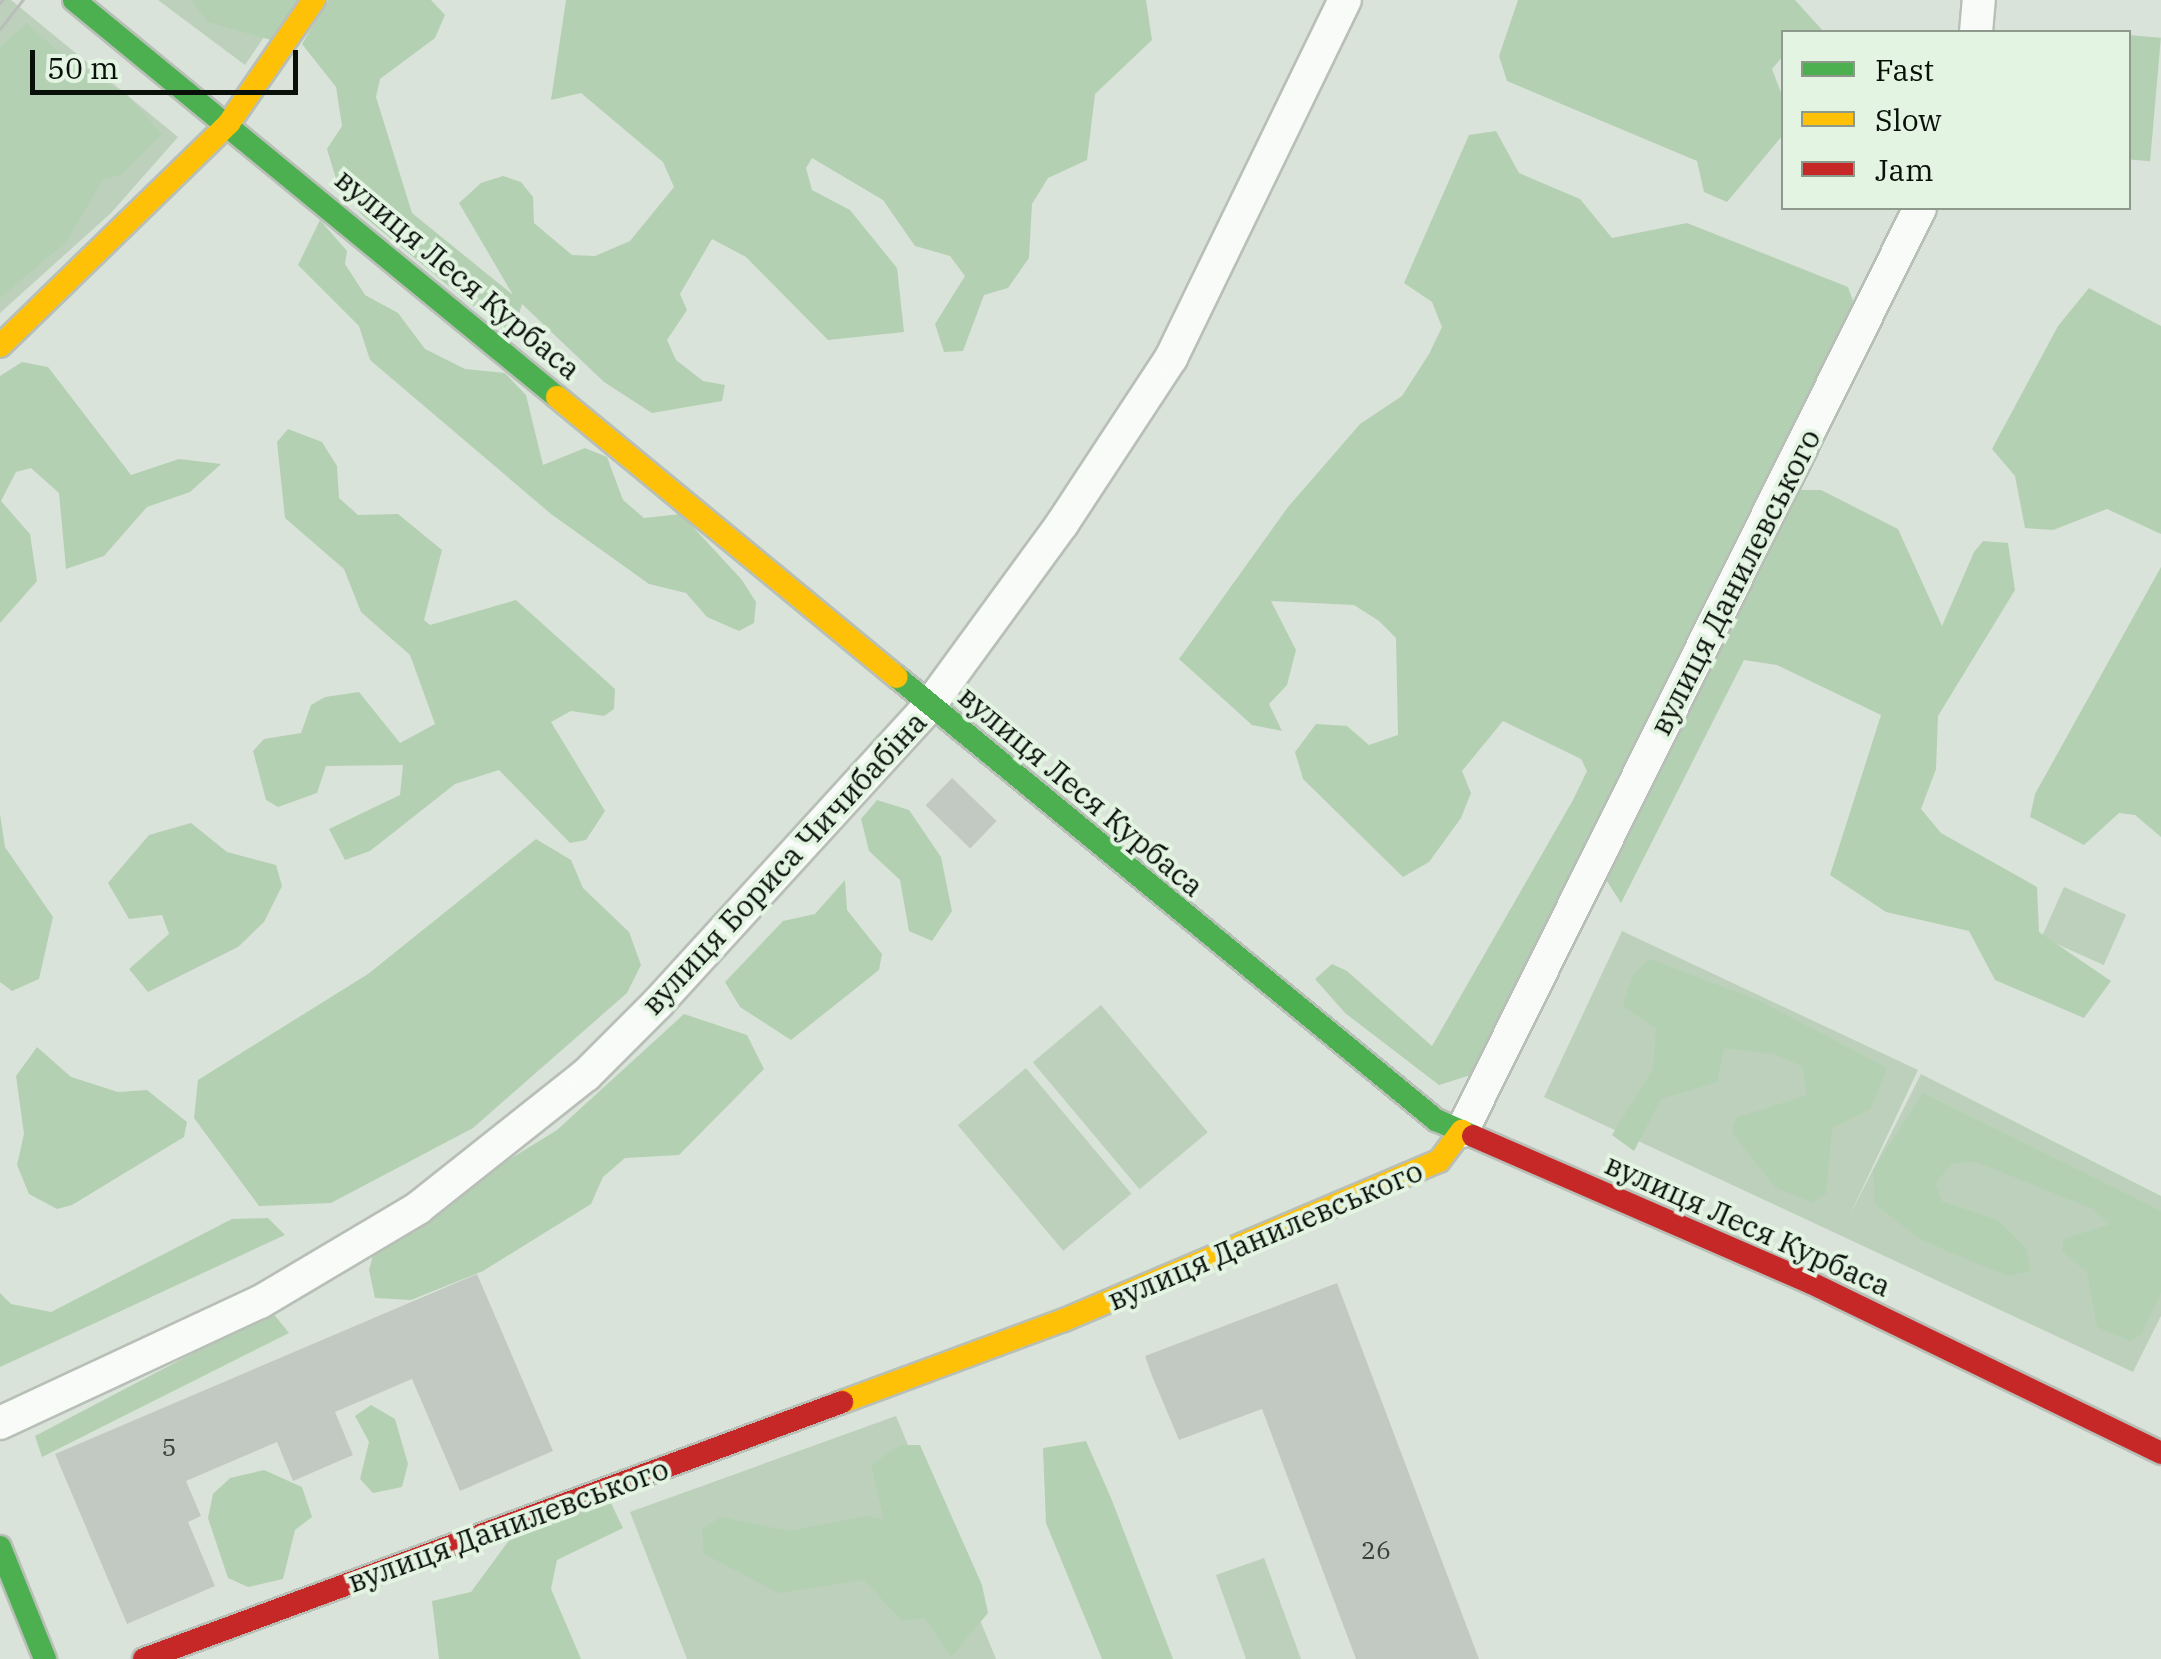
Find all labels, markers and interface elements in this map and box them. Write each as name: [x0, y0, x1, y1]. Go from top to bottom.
scale bar: [35, 30, 302, 92]
legend: [1781, 30, 2131, 210]
text: 50 m: [47, 48, 119, 87]
text: Fast: [1875, 50, 1934, 89]
text: Slow: [1875, 100, 1942, 139]
text: Jam: [1875, 150, 1934, 189]
street label: вулиця Леся Курбаса: [328, 161, 588, 387]
street label: вулиця Данилевського: [1642, 423, 1828, 741]
street label: вулиця Леся Курбаса: [951, 678, 1211, 904]
street label: вулиця Бориса Чичибабіна: [634, 704, 934, 1022]
street label: вулиця Леся Курбаса: [1600, 1146, 1896, 1304]
street label: вулиця Данилевського: [1102, 1152, 1428, 1318]
house number: 5: [162, 1432, 176, 1462]
street label: вулиця Данилевського: [343, 1450, 673, 1600]
house number: 26: [1361, 1535, 1391, 1565]

